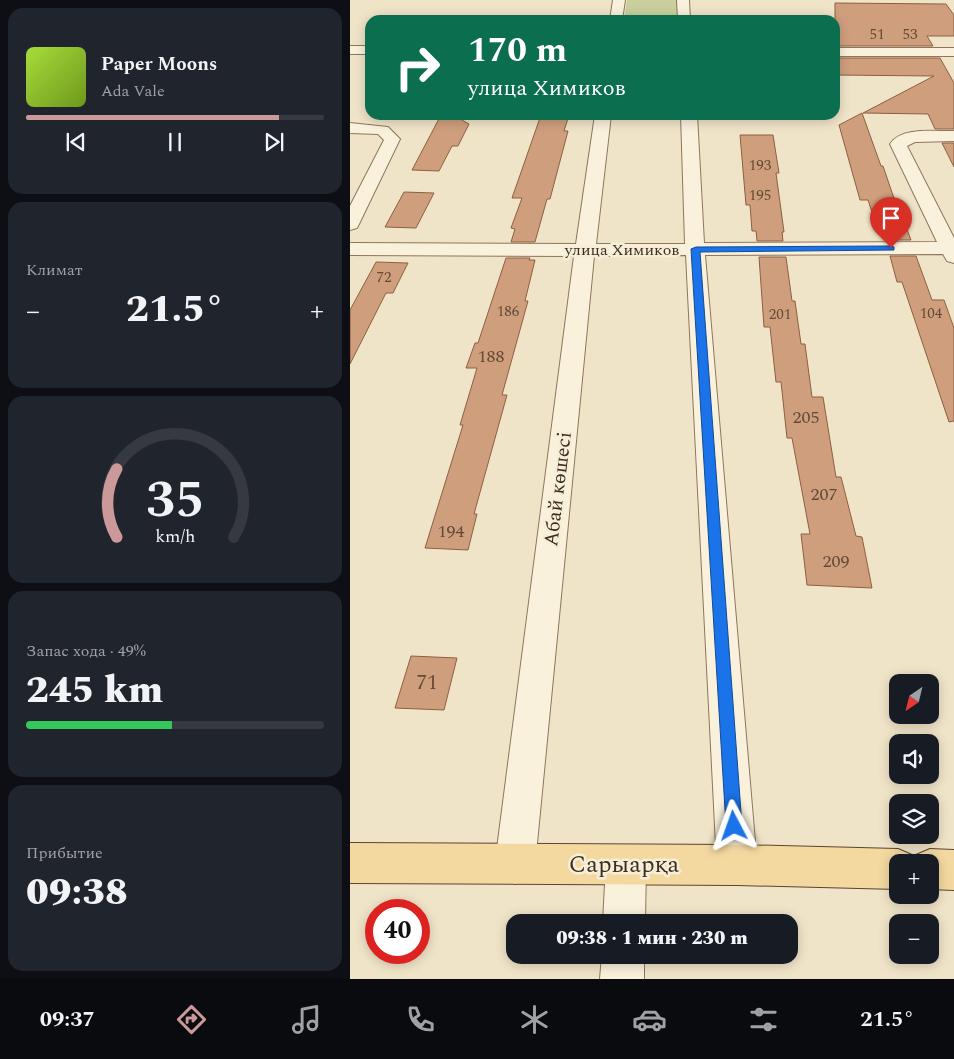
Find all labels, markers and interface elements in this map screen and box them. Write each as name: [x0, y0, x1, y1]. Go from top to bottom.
house number: 51: [869, 23, 885, 46]
house number: 53: [902, 23, 918, 46]
text: 170 m: [468, 24, 567, 77]
icon: right: [385, 35, 450, 100]
text: Paper Moons: [101, 50, 217, 79]
text: улица Химиков: [468, 72, 626, 105]
text: Ada Vale: [101, 79, 165, 103]
icon: previous: [62, 128, 90, 156]
icon: pause: [161, 128, 189, 156]
icon: next: [260, 128, 288, 156]
house number: 193: [749, 154, 772, 177]
house number: 195: [749, 184, 771, 207]
pin: [870, 197, 912, 248]
icon: arrive: [877, 204, 905, 232]
street label: улица Химиков: [564, 238, 679, 262]
text: Климат: [26, 258, 83, 282]
house number: 72: [376, 266, 392, 289]
text: 21.5°: [126, 281, 224, 339]
text: −: [26, 290, 40, 333]
text: +: [310, 290, 324, 333]
house number: 186: [497, 300, 520, 323]
house number: 104: [920, 302, 943, 325]
house number: 201: [769, 303, 791, 326]
house number: 188: [478, 343, 505, 370]
house number: 205: [793, 404, 820, 431]
street label: Абай көшесі: [536, 430, 580, 548]
text: 35: [146, 461, 204, 540]
house number: 207: [811, 481, 838, 508]
house number: 194: [438, 518, 465, 545]
text: km/h: [155, 523, 195, 550]
house number: 209: [823, 548, 850, 575]
text: Запас хода · 49%: [26, 639, 146, 663]
text: 245 km: [26, 662, 163, 720]
house number: 71: [417, 667, 438, 699]
north arrow: [889, 674, 939, 724]
map controls: [889, 674, 939, 964]
button: sound: [889, 734, 939, 784]
button: layers: [889, 794, 939, 844]
position arrow: [707, 799, 759, 851]
text: Прибытие: [26, 841, 103, 865]
street label: Сарыарқа: [569, 847, 679, 883]
button: +: [889, 854, 939, 904]
text: 09:38: [26, 864, 128, 922]
speed limit sign: 40: [365, 899, 430, 964]
button: −: [889, 914, 939, 964]
text: 09:38 · 1 мин · 230 m: [556, 924, 748, 953]
icon: directions: [174, 1002, 209, 1037]
icon: music: [289, 1002, 324, 1037]
icon: phone: [403, 1002, 438, 1037]
icon: climate: [517, 1002, 552, 1037]
icon: car: [632, 1002, 667, 1037]
icon: filters: [746, 1002, 781, 1037]
text: 09:37: [40, 1003, 95, 1036]
text: 21.5°: [860, 1003, 914, 1036]

